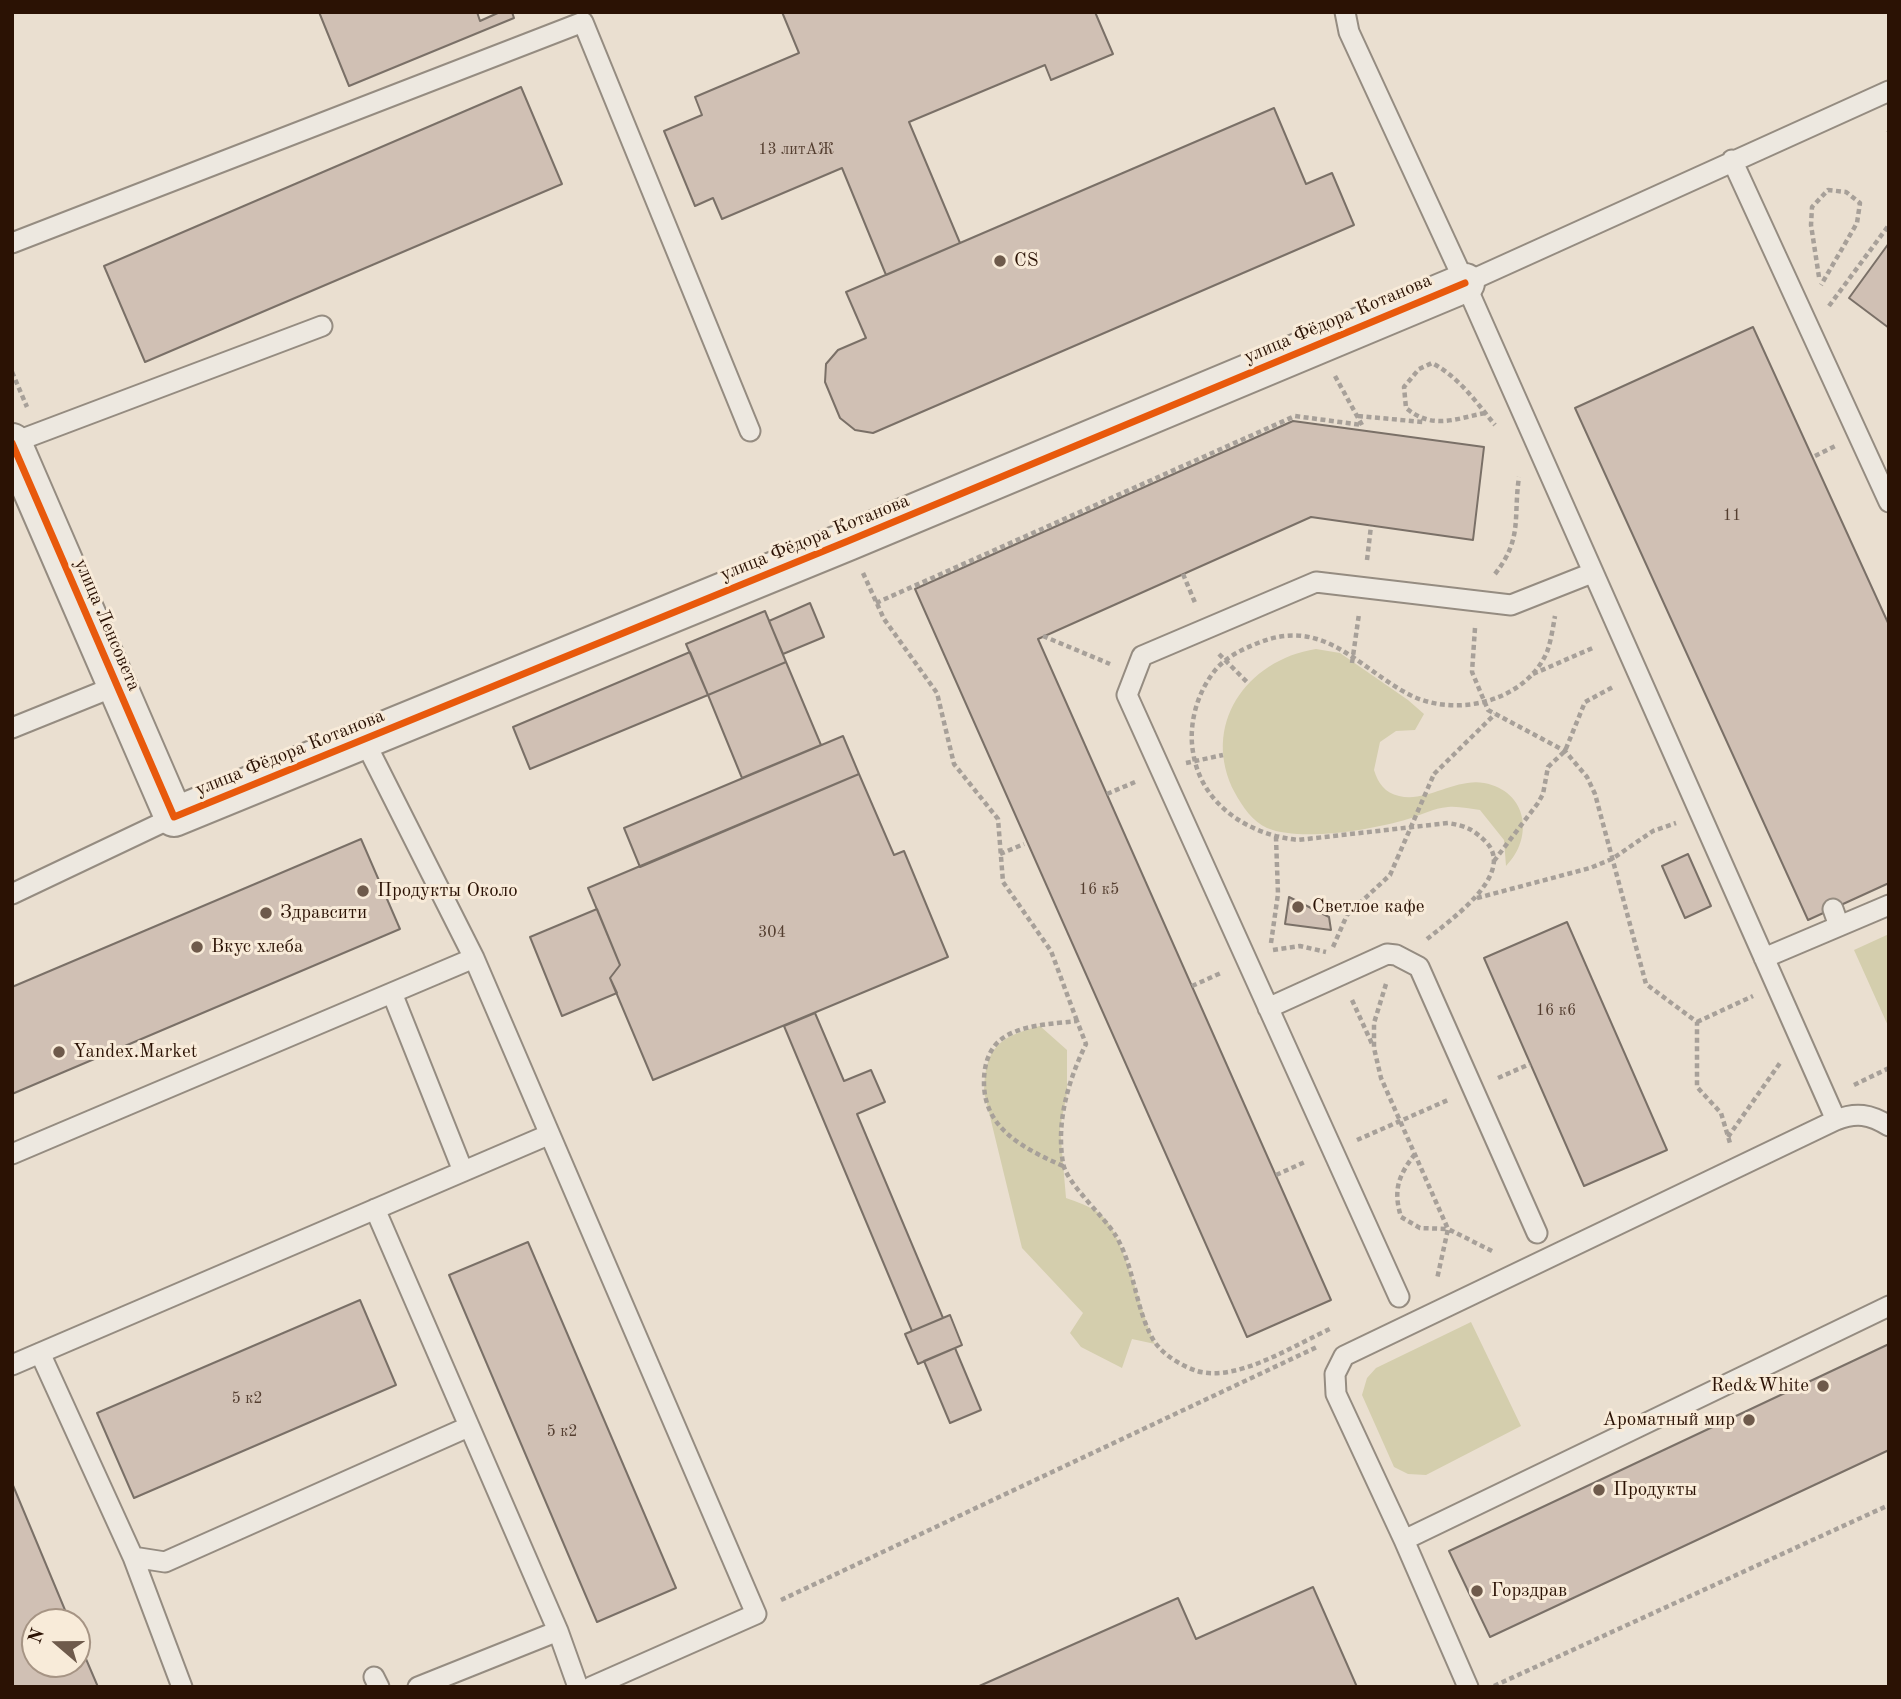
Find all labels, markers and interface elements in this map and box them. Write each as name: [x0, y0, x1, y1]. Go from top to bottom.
house number: 13 литАЖ: [758, 140, 834, 160]
place label: CS: [1014, 250, 1039, 272]
marker: CS: [992, 253, 1008, 269]
street label: улица Фёдора Котанова: [1241, 269, 1435, 369]
street label: улица Фёдора Котанова: [717, 490, 913, 586]
house number: 11: [1723, 506, 1741, 526]
street label: улица Ленсовета: [69, 555, 145, 695]
street label: улица Фёдора Котанова: [192, 705, 388, 801]
place label: Продукты Около: [377, 880, 518, 902]
house number: 16 к5: [1079, 880, 1119, 900]
marker: Продукты Около: [355, 883, 371, 899]
place label: Светлое кафе: [1312, 896, 1425, 918]
marker: Светлое кафе: [1290, 899, 1306, 915]
place label: Здравсити: [280, 902, 367, 924]
marker: Здравсити: [258, 905, 274, 921]
house number: 304: [758, 923, 786, 943]
place label: Вкус хлеба: [211, 936, 303, 958]
marker: Вкус хлеба: [189, 939, 205, 955]
house number: 16 к6: [1536, 1001, 1576, 1021]
place label: Yandex.Market: [73, 1041, 197, 1063]
marker: Yandex.Market: [51, 1044, 67, 1060]
place label: Red&White: [1711, 1375, 1809, 1397]
marker: Red&White: [1815, 1378, 1831, 1394]
house number: 5 к2: [231, 1389, 263, 1409]
place label: Ароматный мир: [1602, 1409, 1735, 1431]
marker: Ароматный мир: [1741, 1412, 1757, 1428]
house number: 5 к2: [546, 1422, 578, 1442]
place label: Продукты: [1613, 1479, 1697, 1501]
marker: Продукты: [1591, 1482, 1607, 1498]
place label: Горздрав: [1491, 1580, 1567, 1602]
marker: Горздрав: [1469, 1583, 1485, 1599]
north arrow: [21, 1608, 91, 1678]
text: N: [26, 1626, 49, 1646]

